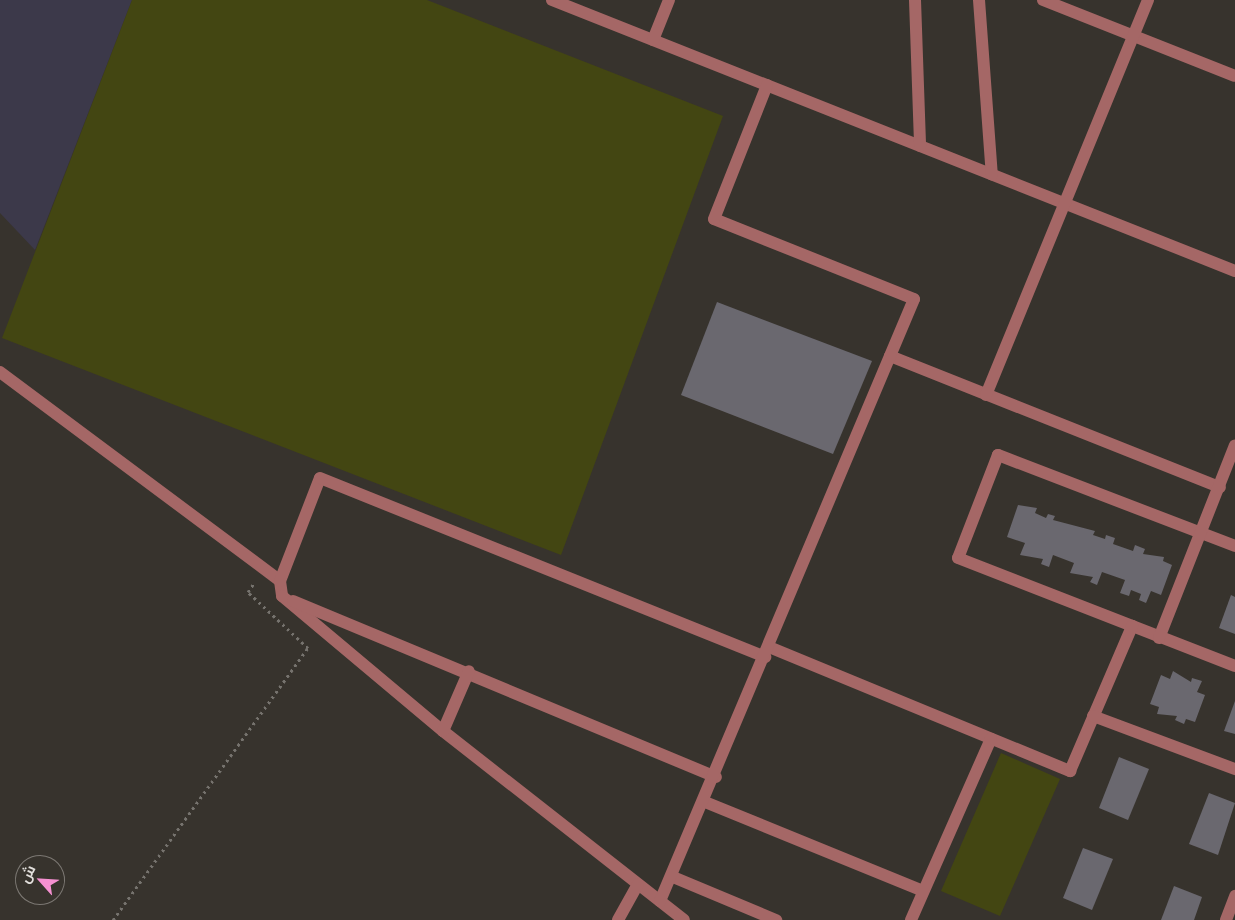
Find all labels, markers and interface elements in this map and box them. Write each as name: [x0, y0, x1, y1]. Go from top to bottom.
north arrow: [15, 855, 65, 905]
text: ش: [16, 862, 39, 885]

